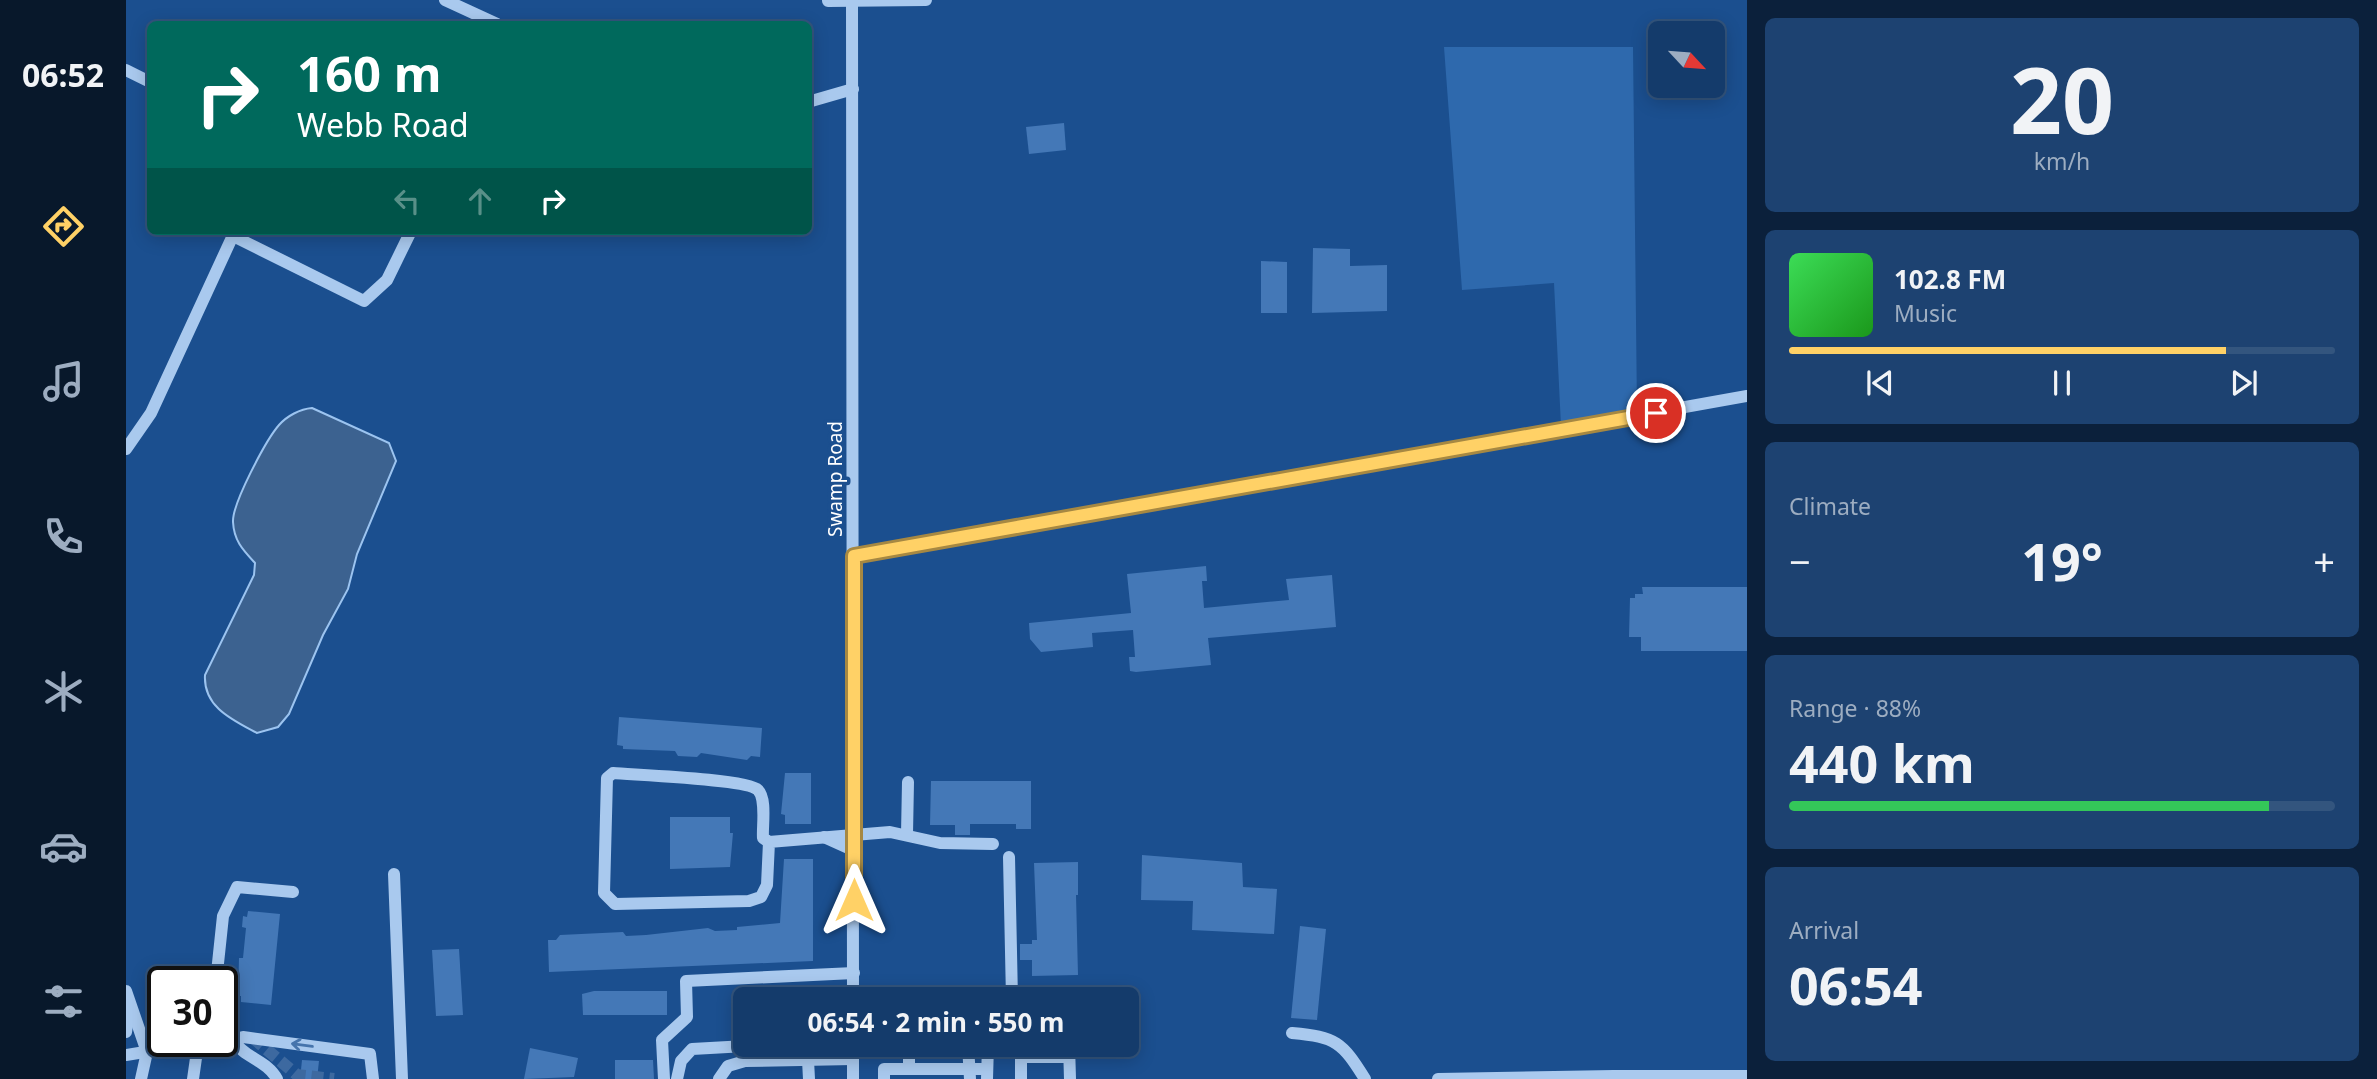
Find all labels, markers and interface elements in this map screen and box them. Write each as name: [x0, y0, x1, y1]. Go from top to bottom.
north arrow: [1648, 21, 1726, 98]
map controls: [1648, 21, 1725, 98]
text: 20: [2010, 37, 2114, 161]
text: 160 m: [297, 40, 442, 106]
icon: right: [182, 49, 273, 140]
text: 06:52: [22, 53, 104, 96]
text: Webb Road: [297, 103, 469, 146]
text: km/h: [2034, 145, 2090, 177]
icon: left: [388, 182, 426, 220]
icon: ahead: [461, 182, 499, 220]
icon: right: [534, 182, 572, 220]
icon: directions: [39, 202, 88, 251]
text: 102.8 FM: [1894, 261, 2006, 297]
text: Music: [1894, 297, 1957, 329]
icon: music: [39, 357, 88, 406]
icon: previous: [1861, 364, 1899, 402]
icon: pause: [2043, 364, 2081, 402]
icon: next: [2225, 364, 2263, 402]
pin: [1626, 383, 1686, 443]
icon: arrive: [1637, 394, 1675, 432]
street label: Swamp Road: [822, 421, 848, 537]
text: Climate: [1789, 490, 1871, 522]
icon: phone: [39, 512, 88, 561]
text: 19°: [2021, 525, 2103, 596]
text: −: [1789, 535, 1811, 587]
text: +: [2313, 535, 2335, 587]
icon: climate: [39, 667, 88, 716]
text: Range · 88%: [1789, 692, 1921, 724]
text: 440 km: [1789, 727, 1975, 798]
icon: car: [39, 822, 88, 871]
position arrow: [817, 863, 891, 937]
text: Arrival: [1789, 914, 1859, 946]
text: 06:54: [1789, 949, 1923, 1020]
speed limit sign: 30: [147, 966, 238, 1057]
icon: filters: [39, 977, 88, 1026]
text: 06:54 · 2 min · 550 m: [808, 1004, 1064, 1040]
one-way arrow: [291, 1038, 314, 1051]

